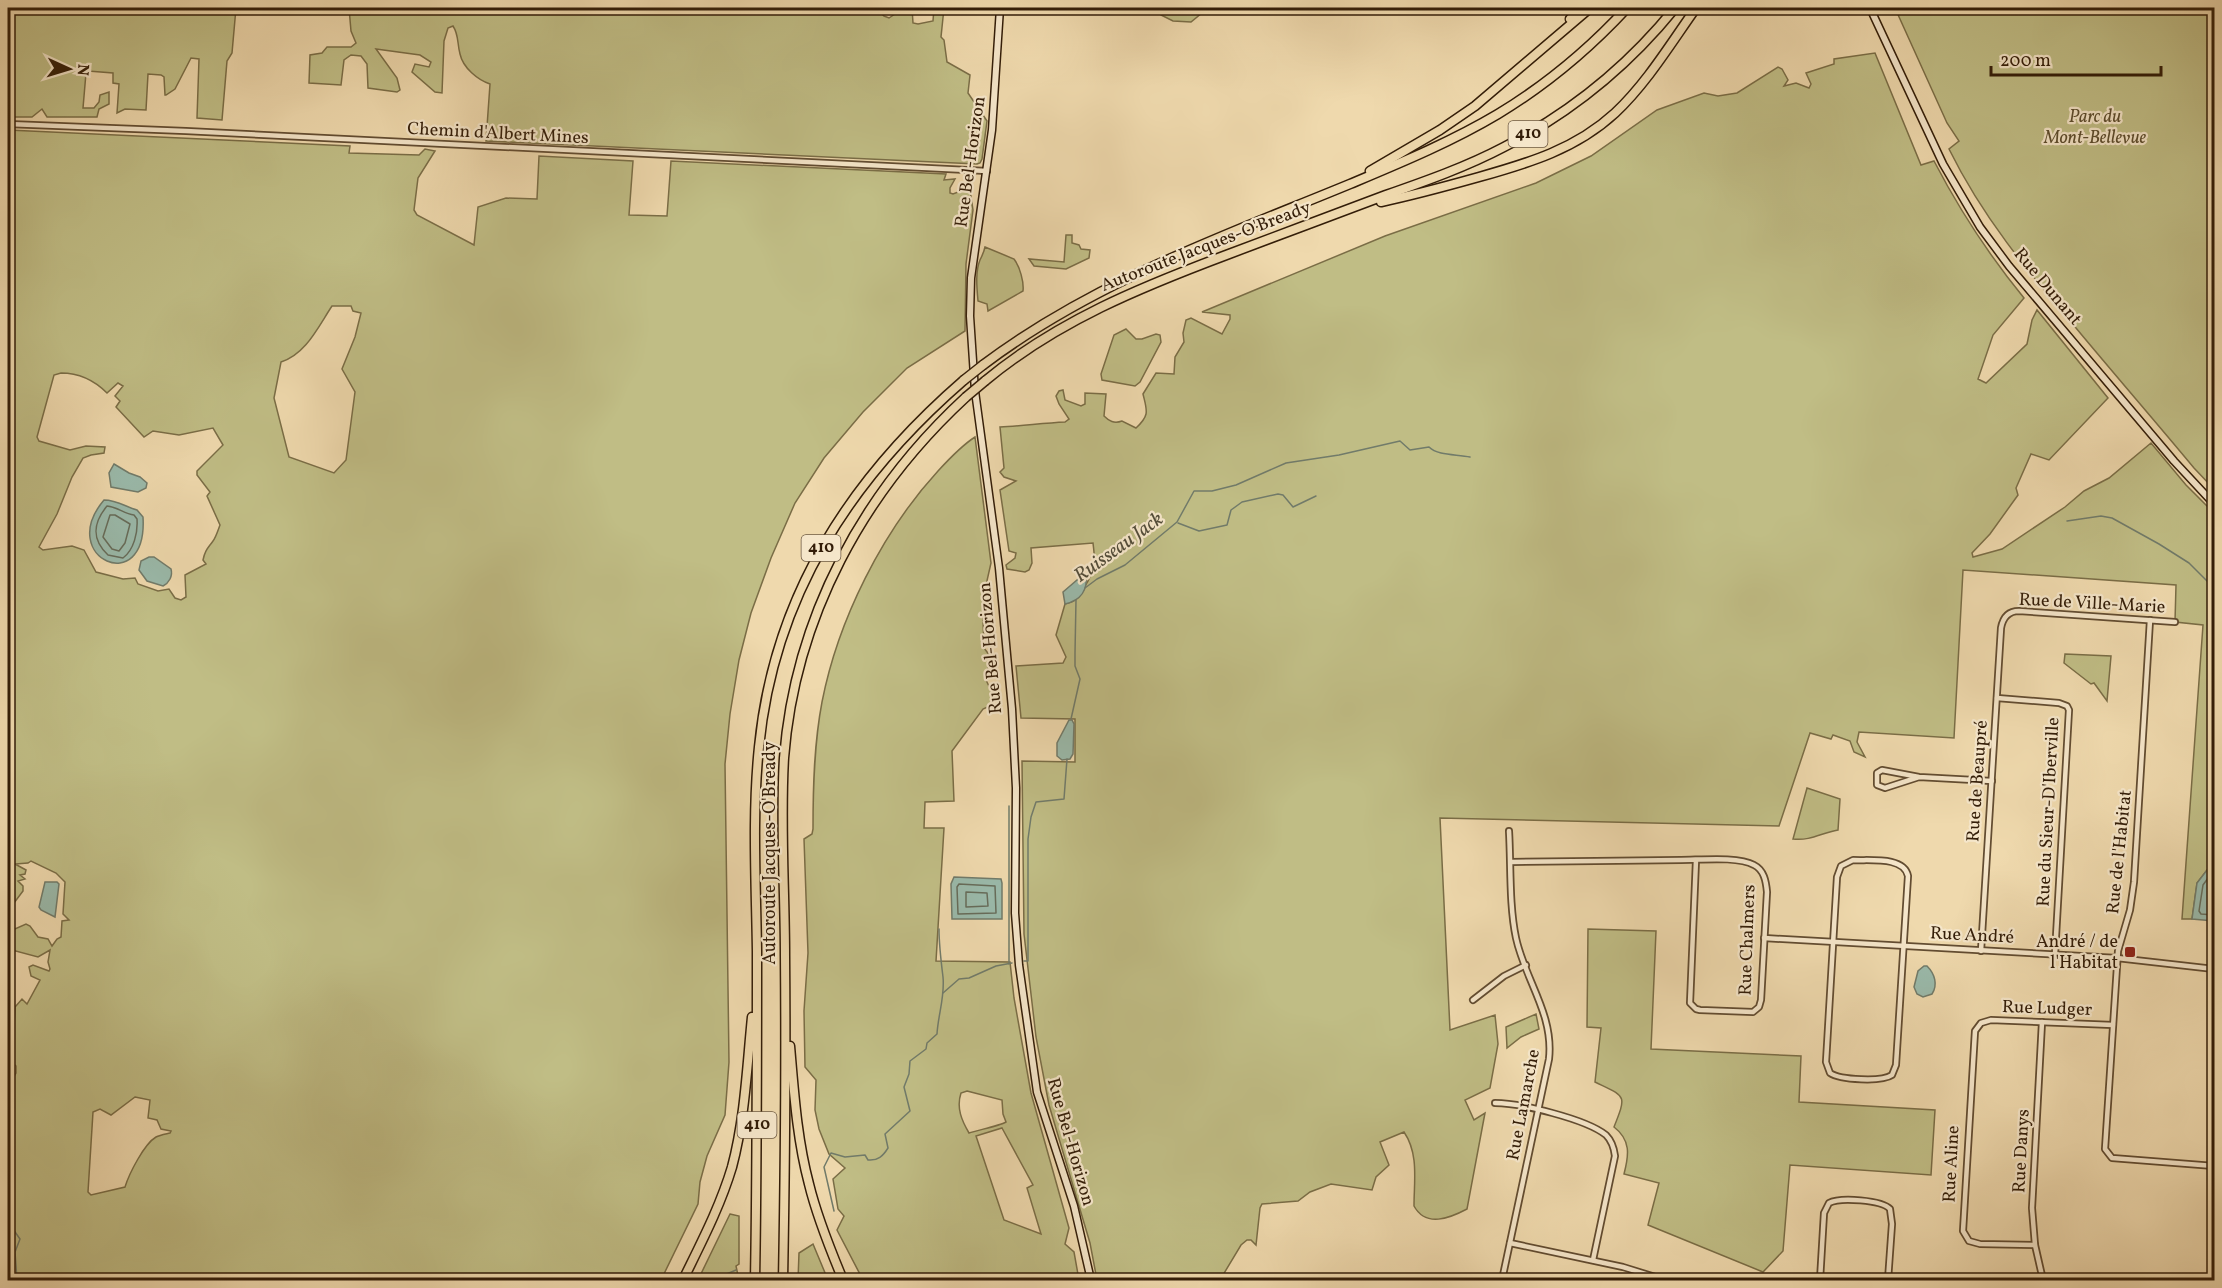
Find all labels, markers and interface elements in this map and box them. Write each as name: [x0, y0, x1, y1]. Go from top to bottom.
north arrow: [39, 39, 99, 99]
scale bar: [1991, 39, 2160, 77]
text: 200 m: [2000, 49, 2051, 74]
text: N: [71, 63, 93, 77]
street label: Rue Bel-Horizon: [949, 95, 993, 229]
park label: Parc du Mont-Bellevue: [2043, 105, 2147, 151]
street label: Chemin d'Albert Mines: [407, 117, 589, 151]
road number: 410: [1508, 121, 1547, 147]
street label: Autoroute Jacques-O'Bready: [1097, 195, 1315, 299]
street label: Rue Dunant: [2007, 243, 2087, 331]
water label: Ruisseau Jack: [1069, 506, 1169, 590]
road number: 410: [802, 535, 840, 561]
street label: Rue Bel-Horizon: [973, 581, 1009, 715]
street label: Rue de Ville-Marie: [2018, 588, 2166, 620]
street label: Rue du Sieur-D'Iberville: [2032, 717, 2066, 907]
street label: Rue de Beaupré: [1961, 719, 1995, 843]
street label: Autoroute Jacques-O'Bready: [758, 741, 783, 965]
street label: Rue de l'Habitat: [2101, 789, 2139, 915]
street label: Rue Chalmers: [1734, 884, 1762, 996]
street label: Rue André: [1929, 921, 2015, 951]
place label: André / de l'Habitat: [2036, 930, 2118, 976]
marker: André / de l'Habitat: [2123, 945, 2137, 959]
street label: Rue Ludger: [2001, 995, 2093, 1023]
street label: Rue Lamarche: [1501, 1047, 1547, 1163]
street label: Rue Bel-Horizon: [1040, 1075, 1100, 1209]
street label: Rue Danys: [2007, 1108, 2037, 1194]
road number: 410: [738, 1112, 777, 1138]
street label: Rue Aline: [1937, 1125, 1967, 1203]

